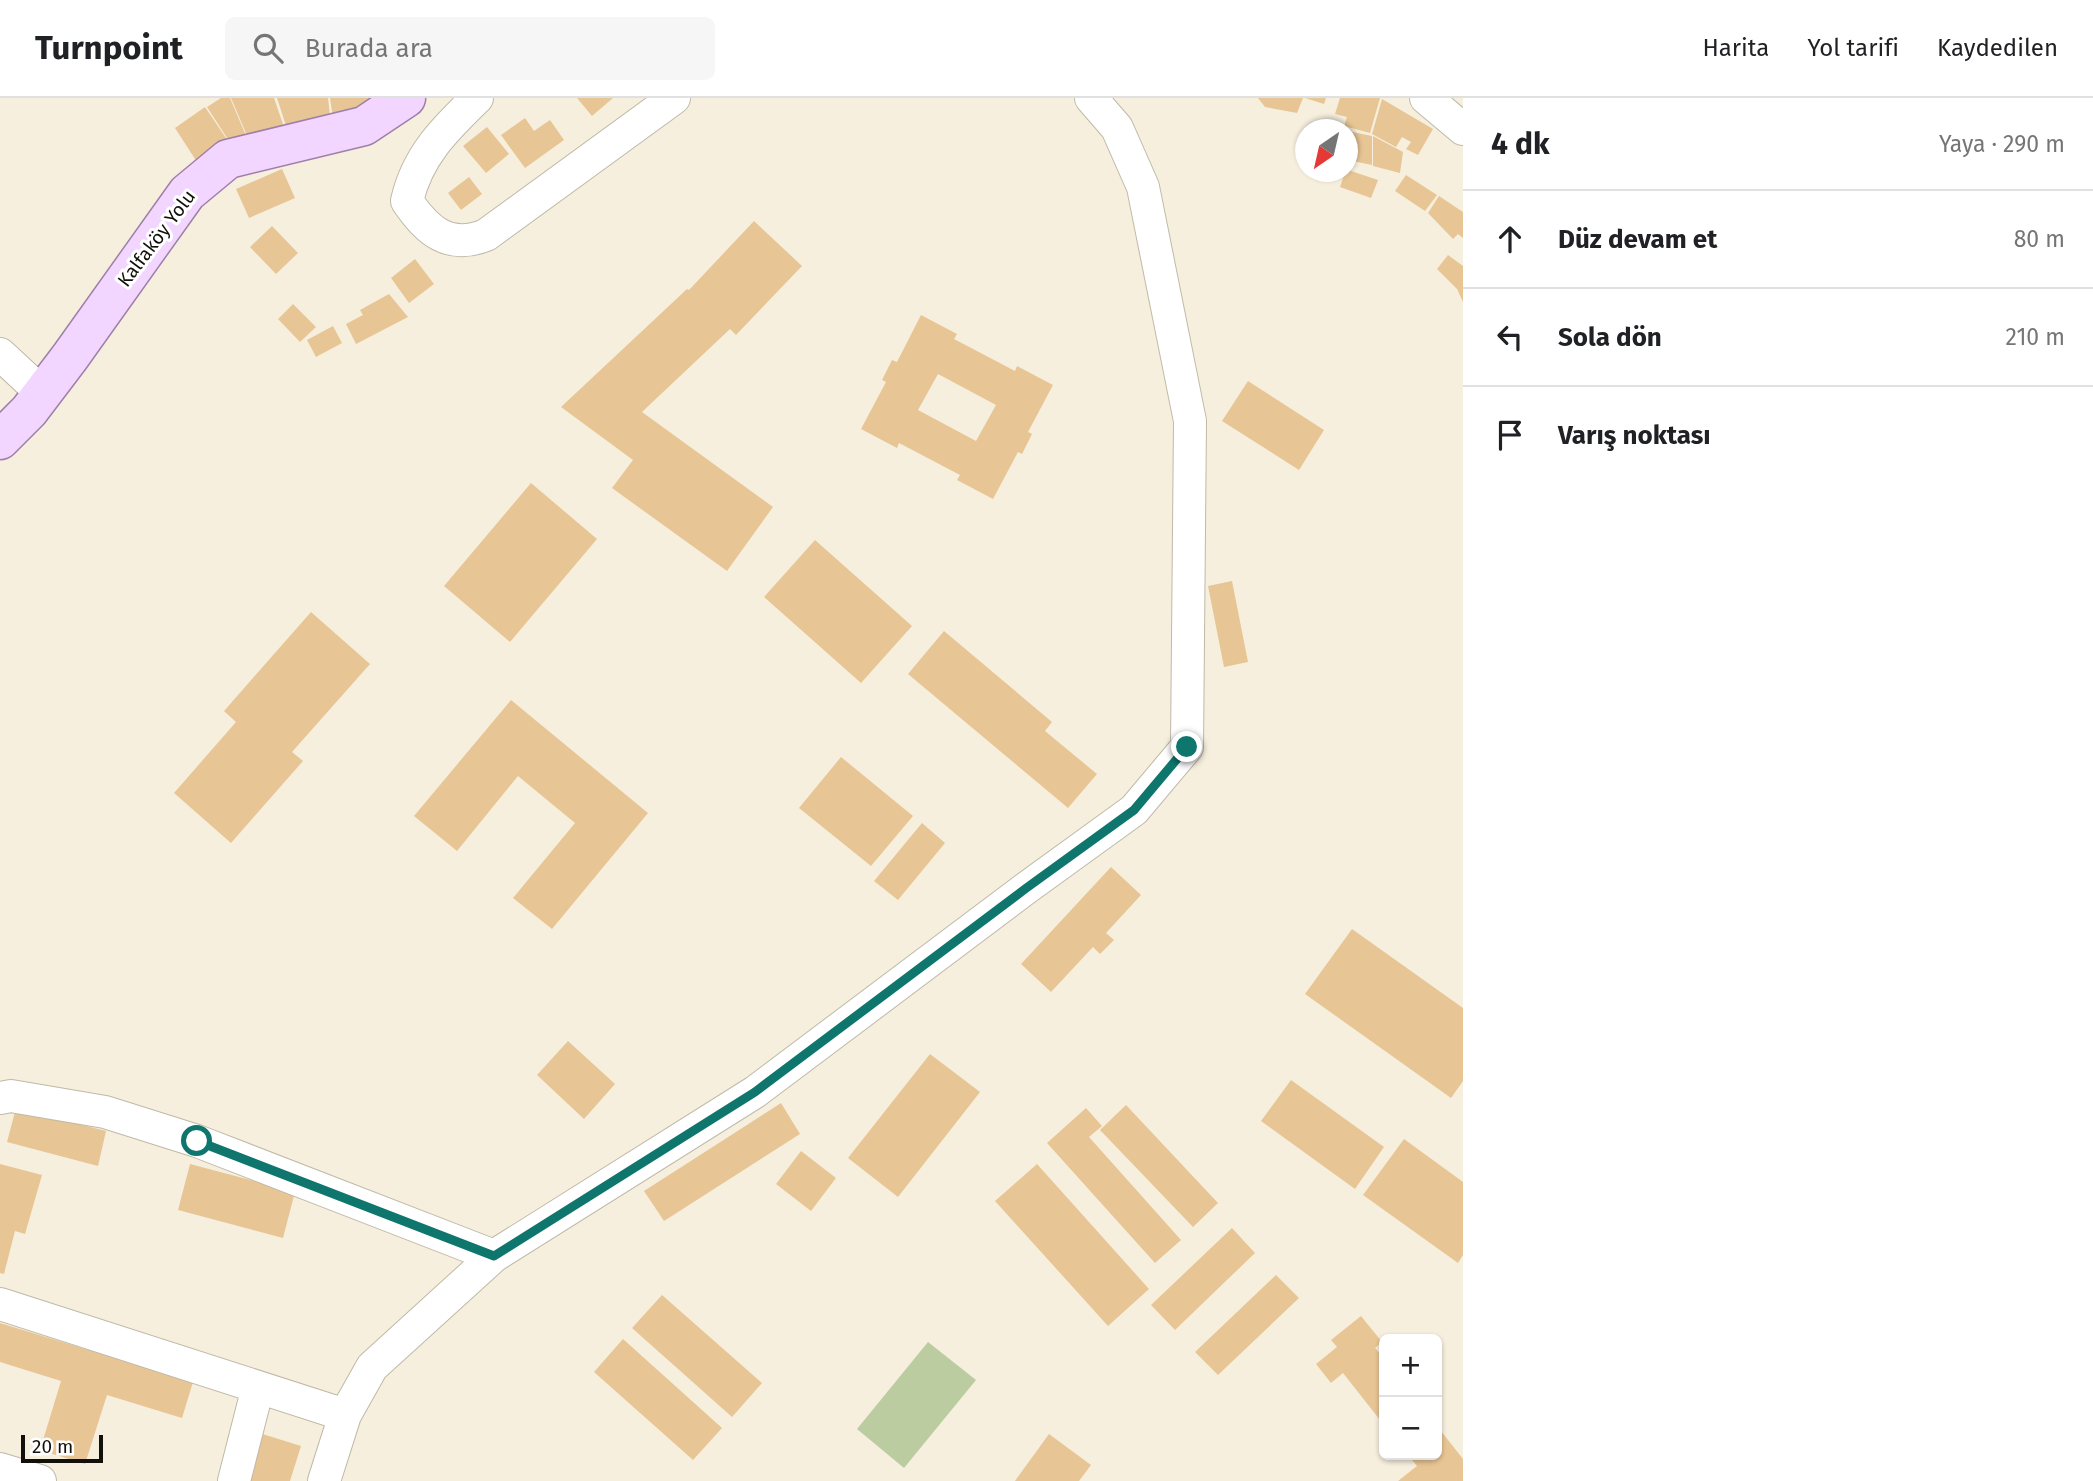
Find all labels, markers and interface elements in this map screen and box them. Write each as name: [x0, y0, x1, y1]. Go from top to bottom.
search box: [225, 17, 715, 80]
text: Turnpoint: [35, 28, 183, 68]
icon: search: [249, 29, 287, 67]
text: Burada ara: [305, 33, 433, 64]
text: Harita: [1702, 34, 1769, 62]
text: Yol tarifi: [1807, 34, 1899, 62]
text: Kaydedilen: [1937, 34, 2058, 62]
north arrow: [1295, 119, 1358, 182]
text: 4 dk: [1491, 126, 1550, 162]
text: Yaya · 290 m: [1939, 130, 2065, 158]
street label: Kalfaköy Yolu: [113, 185, 200, 291]
icon: ahead: [1491, 220, 1529, 258]
text: Düz devam et: [1558, 224, 1717, 255]
text: 80 m: [2014, 225, 2065, 253]
icon: left: [1491, 318, 1529, 356]
text: Sola dön: [1558, 322, 1662, 353]
text: 210 m: [2006, 323, 2065, 351]
icon: arrive: [1491, 416, 1529, 454]
text: Varış noktası: [1558, 420, 1711, 451]
route end: [1171, 731, 1202, 762]
route start: [181, 1125, 212, 1156]
map controls: [1379, 1334, 1442, 1460]
button: +: [1379, 1334, 1442, 1397]
button: −: [1379, 1397, 1442, 1460]
scale bar: [21, 1432, 103, 1464]
text: 20 m: [32, 1435, 73, 1458]

